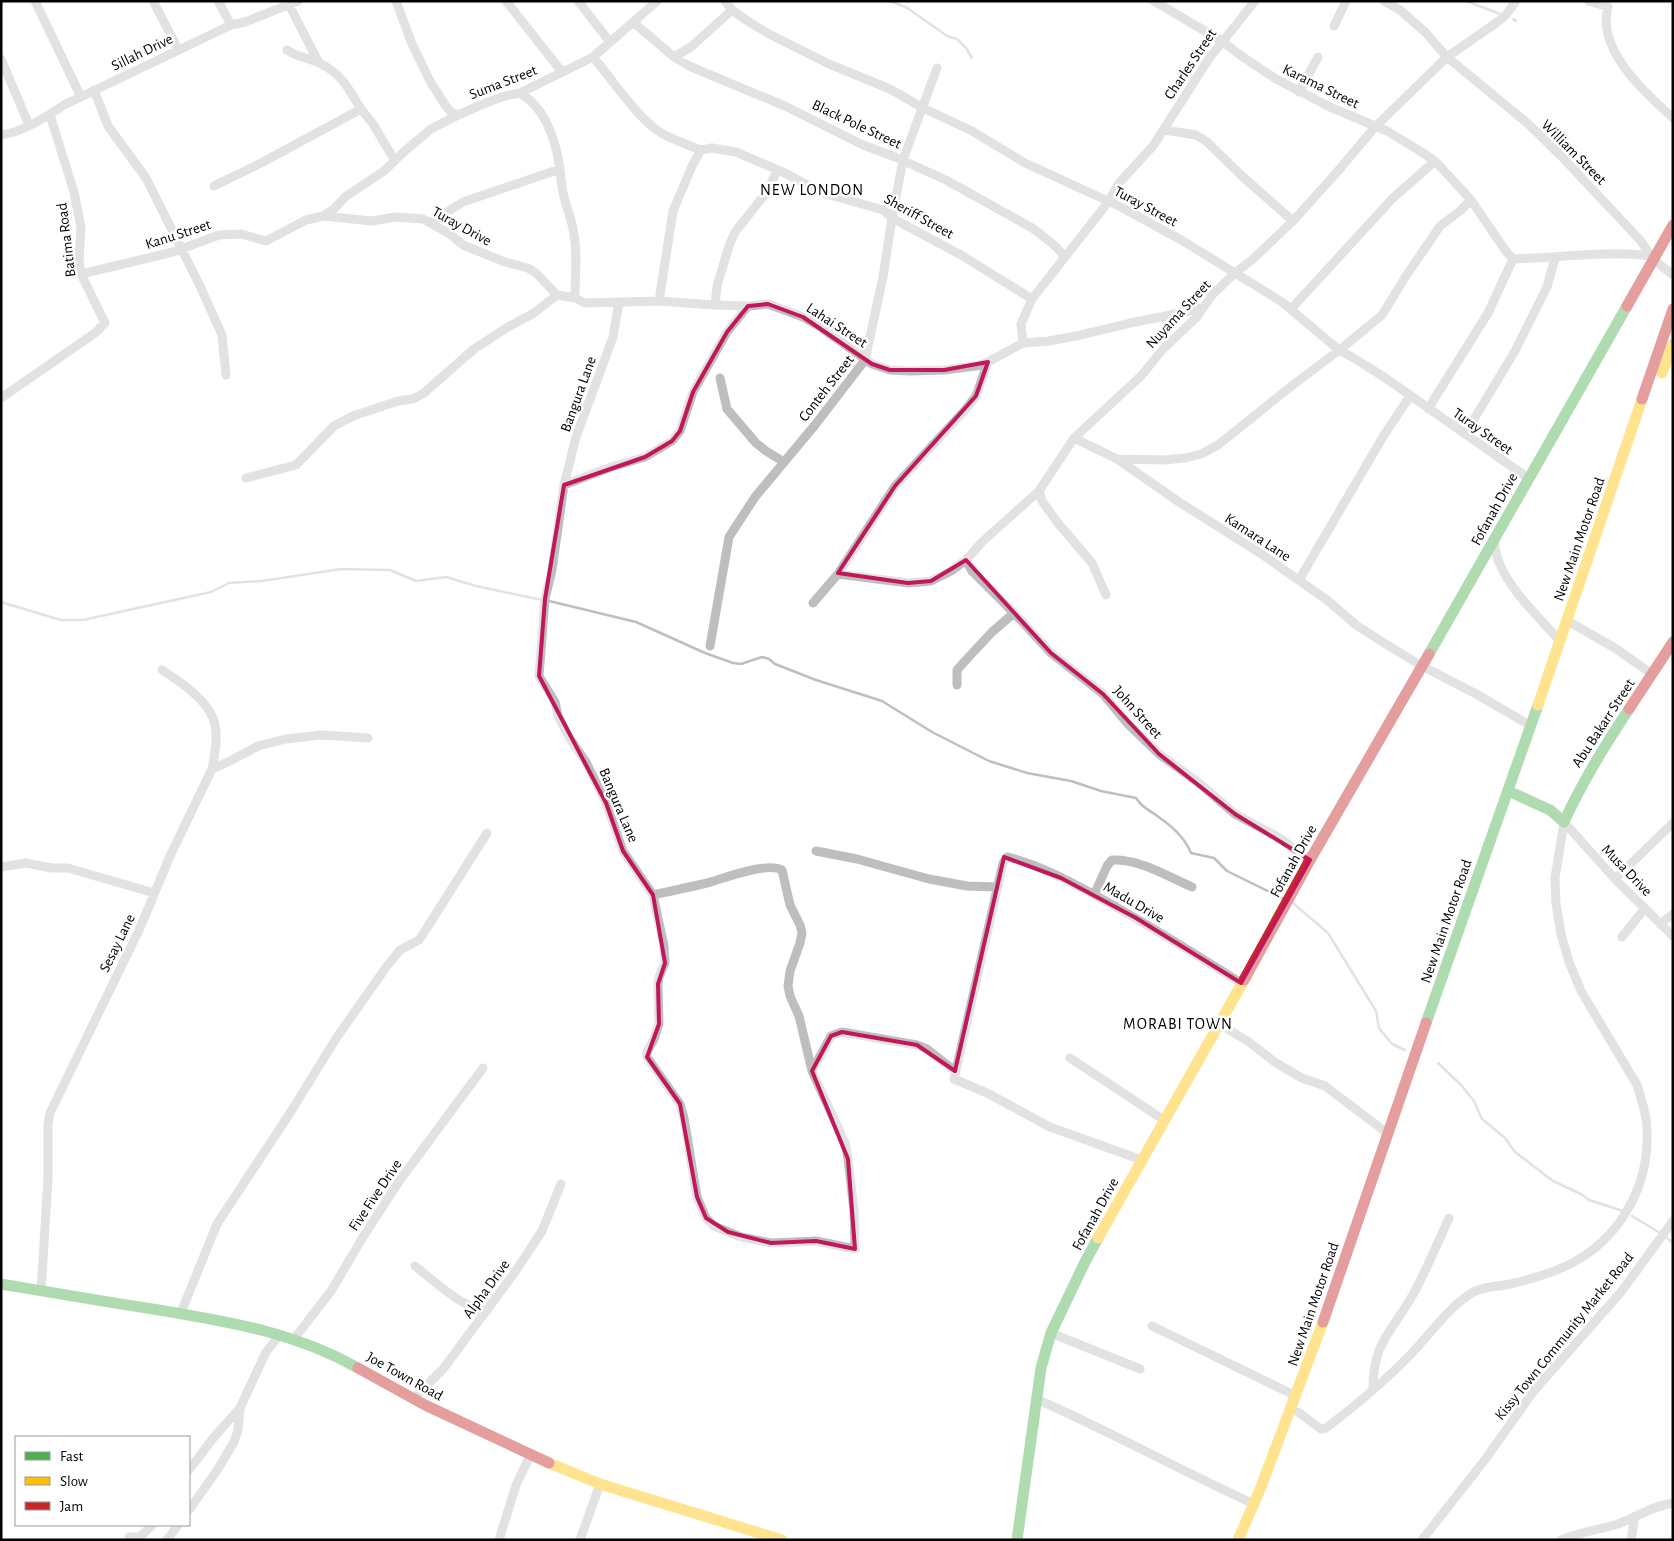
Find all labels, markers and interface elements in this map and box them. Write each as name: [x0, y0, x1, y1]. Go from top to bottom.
street label: Charles Street: [1161, 26, 1219, 102]
street label: Sillah Drive: [109, 31, 175, 74]
street label: Karama Street: [1280, 62, 1362, 111]
street label: Suma Street: [467, 63, 539, 102]
street label: Black Pole Street: [810, 97, 904, 152]
street label: William Street: [1538, 117, 1609, 188]
district label: NEW LONDON: [760, 182, 864, 198]
street label: Turay Street: [1112, 184, 1180, 229]
street label: Sheriff Street: [881, 191, 956, 242]
street label: Batima Road: [54, 202, 78, 278]
street label: Turay Drive: [430, 204, 494, 249]
street label: Kanu Street: [143, 217, 213, 252]
street label: Nuyama Street: [1143, 277, 1214, 351]
street label: Lahai Street: [804, 300, 870, 351]
street label: Conteh Street: [796, 352, 857, 424]
street label: Bangura Lane: [558, 354, 599, 434]
street label: Turay Street: [1450, 405, 1516, 458]
street label: Fofanah Drive: [1468, 470, 1521, 548]
street label: New Main Motor Road: [1551, 475, 1608, 603]
street label: Kamara Lane: [1222, 511, 1293, 564]
street label: Abu Bakarr Street: [1569, 676, 1638, 770]
street label: John Street: [1110, 683, 1165, 742]
street label: Bangura Lane: [596, 766, 641, 845]
street label: Fofanah Drive: [1267, 822, 1320, 900]
street label: Musa Drive: [1599, 842, 1655, 899]
street label: New Main Motor Road: [1418, 857, 1475, 985]
street label: Madu Drive: [1101, 879, 1167, 926]
street label: Sesay Lane: [97, 912, 138, 975]
district label: MORABI TOWN: [1123, 1016, 1233, 1032]
street label: Five Five Drive: [346, 1157, 405, 1234]
street label: Fofanah Drive: [1069, 1175, 1122, 1253]
street label: New Main Motor Road: [1285, 1240, 1342, 1368]
street label: Kissy Town Community Market Road: [1492, 1250, 1637, 1423]
street label: Alpha Drive: [460, 1257, 513, 1321]
street label: Joe Town Road: [364, 1349, 446, 1404]
legend: [15, 1436, 190, 1526]
text: Fast: [60, 1449, 84, 1464]
text: Slow: [60, 1474, 88, 1489]
text: Jam: [60, 1499, 83, 1514]

